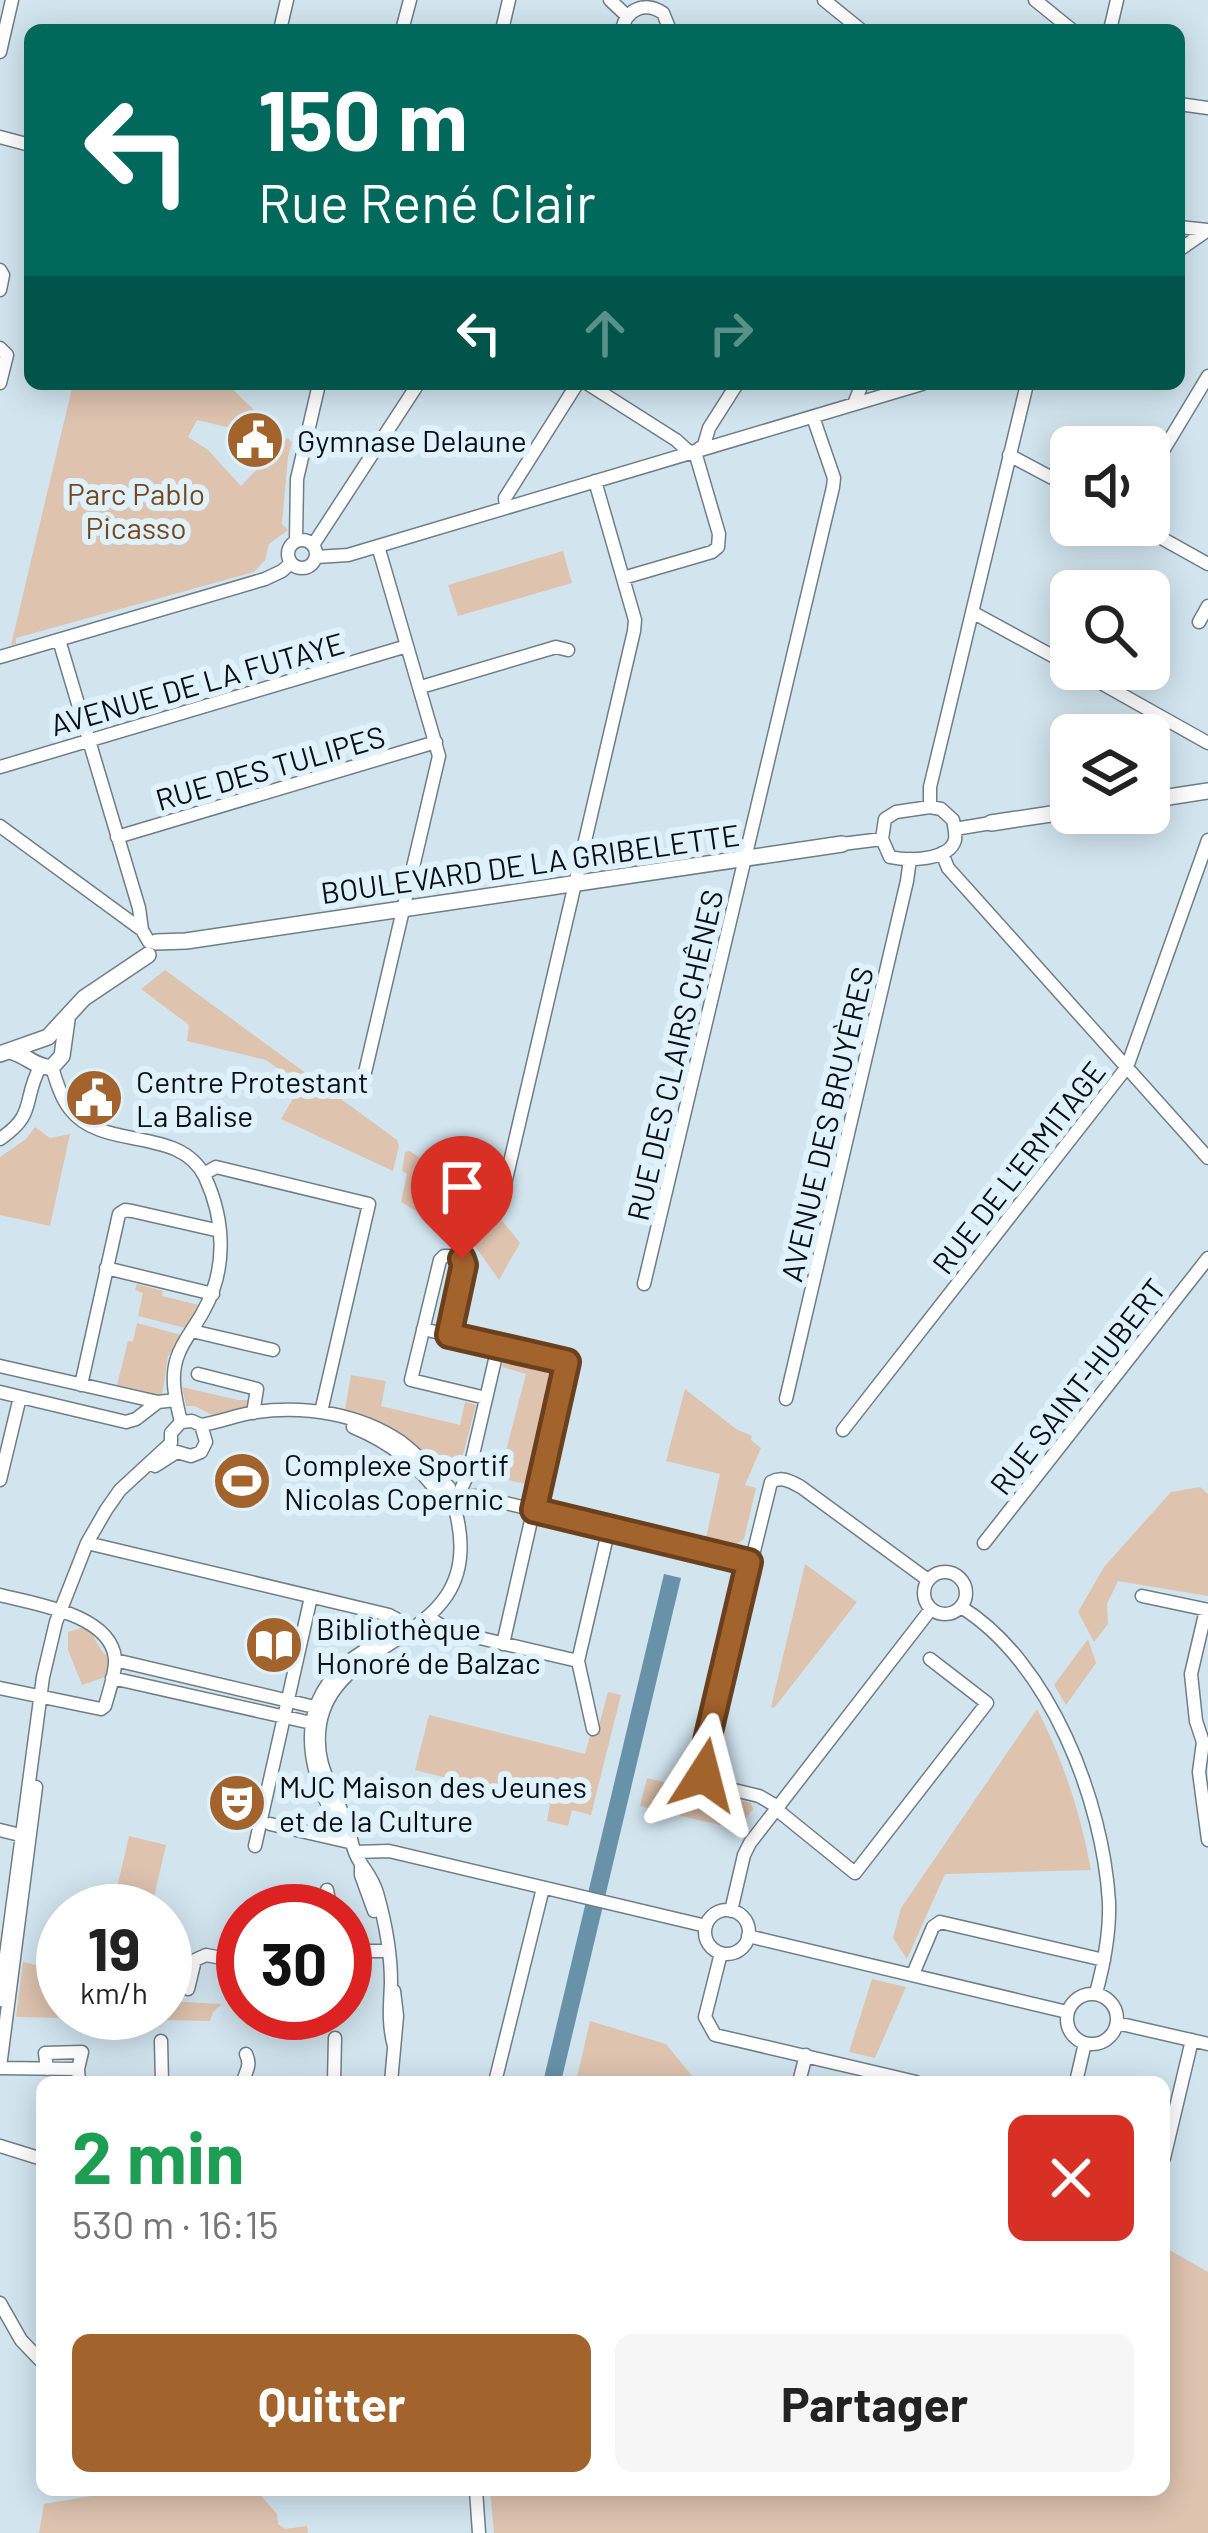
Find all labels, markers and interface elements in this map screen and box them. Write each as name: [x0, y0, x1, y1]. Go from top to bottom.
text: 150 m: [258, 67, 468, 168]
icon: left: [60, 72, 216, 228]
text: Rue René Clair: [258, 169, 596, 234]
icon: left: [446, 300, 512, 366]
icon: ahead: [572, 300, 638, 366]
icon: right: [698, 300, 764, 366]
public building icon: Gymnase Delaune: [224, 409, 286, 471]
place label: Gymnase Delaune: [297, 422, 527, 458]
map controls: [1050, 426, 1170, 834]
button: sound: [1050, 426, 1170, 546]
park label: Parc Pablo Picasso: [67, 475, 205, 545]
button: search: [1050, 570, 1170, 690]
street label: AVENUE DE LA FUTAYE: [46, 624, 348, 742]
button: layers: [1050, 714, 1170, 834]
street label: RUE DES TULIPES: [151, 717, 389, 817]
street label: BOULEVARD DE LA GRIBELETTE: [318, 816, 742, 910]
street label: RUE DES CLAIRS CHÊNES: [618, 886, 730, 1224]
street label: AVENUE DES BRUYÈRES: [772, 963, 880, 1285]
street label: RUE DE L'ERMITAGE: [924, 1054, 1112, 1280]
place label: Centre Protestant La Balise: [136, 1063, 369, 1133]
public building icon: Centre Protestant La Balise: [63, 1067, 125, 1129]
pin: [411, 1136, 513, 1259]
icon: arrive: [429, 1154, 495, 1220]
street label: RUE SAINT-HUBERT: [982, 1271, 1172, 1501]
place label: Complexe Sportif Nicolas Copernic: [284, 1446, 509, 1516]
sports icon: Complexe Sportif Nicolas Copernic: [211, 1450, 273, 1512]
place label: Bibliothèque Honoré de Balzac: [316, 1610, 541, 1680]
library icon: Bibliothèque Honoré de Balzac: [243, 1614, 305, 1676]
position arrow: [641, 1712, 767, 1838]
place label: MJC Maison des Jeunes et de la Culture: [279, 1768, 587, 1838]
theatre icon: MJC Maison des Jeunes et de la Culture: [206, 1772, 268, 1834]
speed limit sign: 30: [216, 1884, 372, 2040]
text: 19: [87, 1911, 141, 1983]
text: km/h: [80, 1974, 148, 2010]
text: 2 min: [72, 2112, 245, 2198]
button: close: [1008, 2115, 1134, 2241]
text: 530 m · 16:15: [72, 2200, 279, 2247]
button: Quitter: [72, 2334, 591, 2472]
button: Partager: [615, 2334, 1134, 2472]

